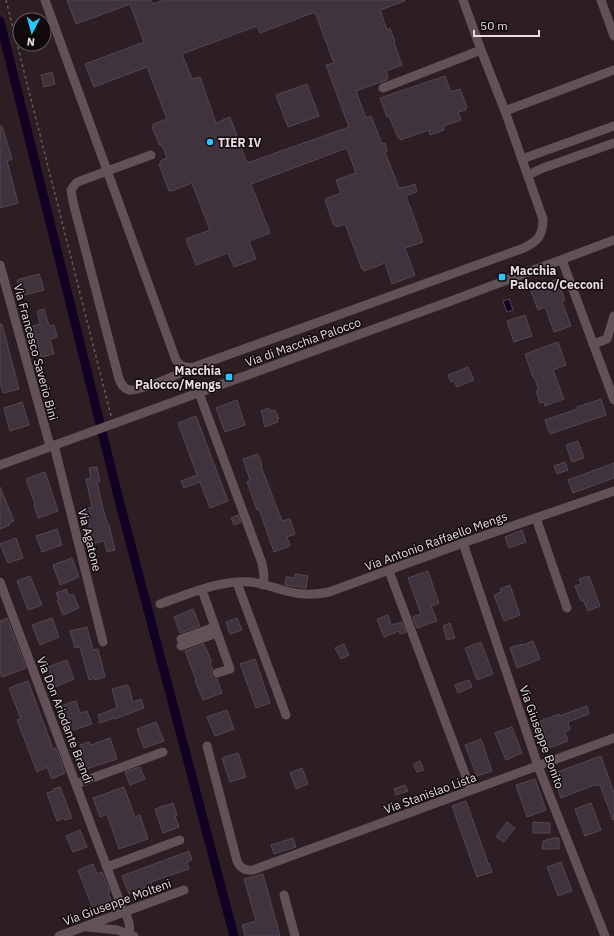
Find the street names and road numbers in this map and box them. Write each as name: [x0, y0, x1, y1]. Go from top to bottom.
street label: Via Francesco Saverio Bini: [11, 282, 61, 422]
street label: Via di Macchia Palocco: [243, 314, 363, 370]
street label: Via Agatone: [75, 507, 105, 573]
street label: Via Antonio Raffaello Mengs: [363, 508, 509, 574]
street label: Via Don Ariodante Brandi: [34, 654, 96, 786]
street label: Via Giuseppe Bonito: [516, 683, 568, 791]
street label: Via Stanislao Lista: [382, 769, 479, 817]
street label: Via Giuseppe Molteni: [61, 876, 173, 928]

